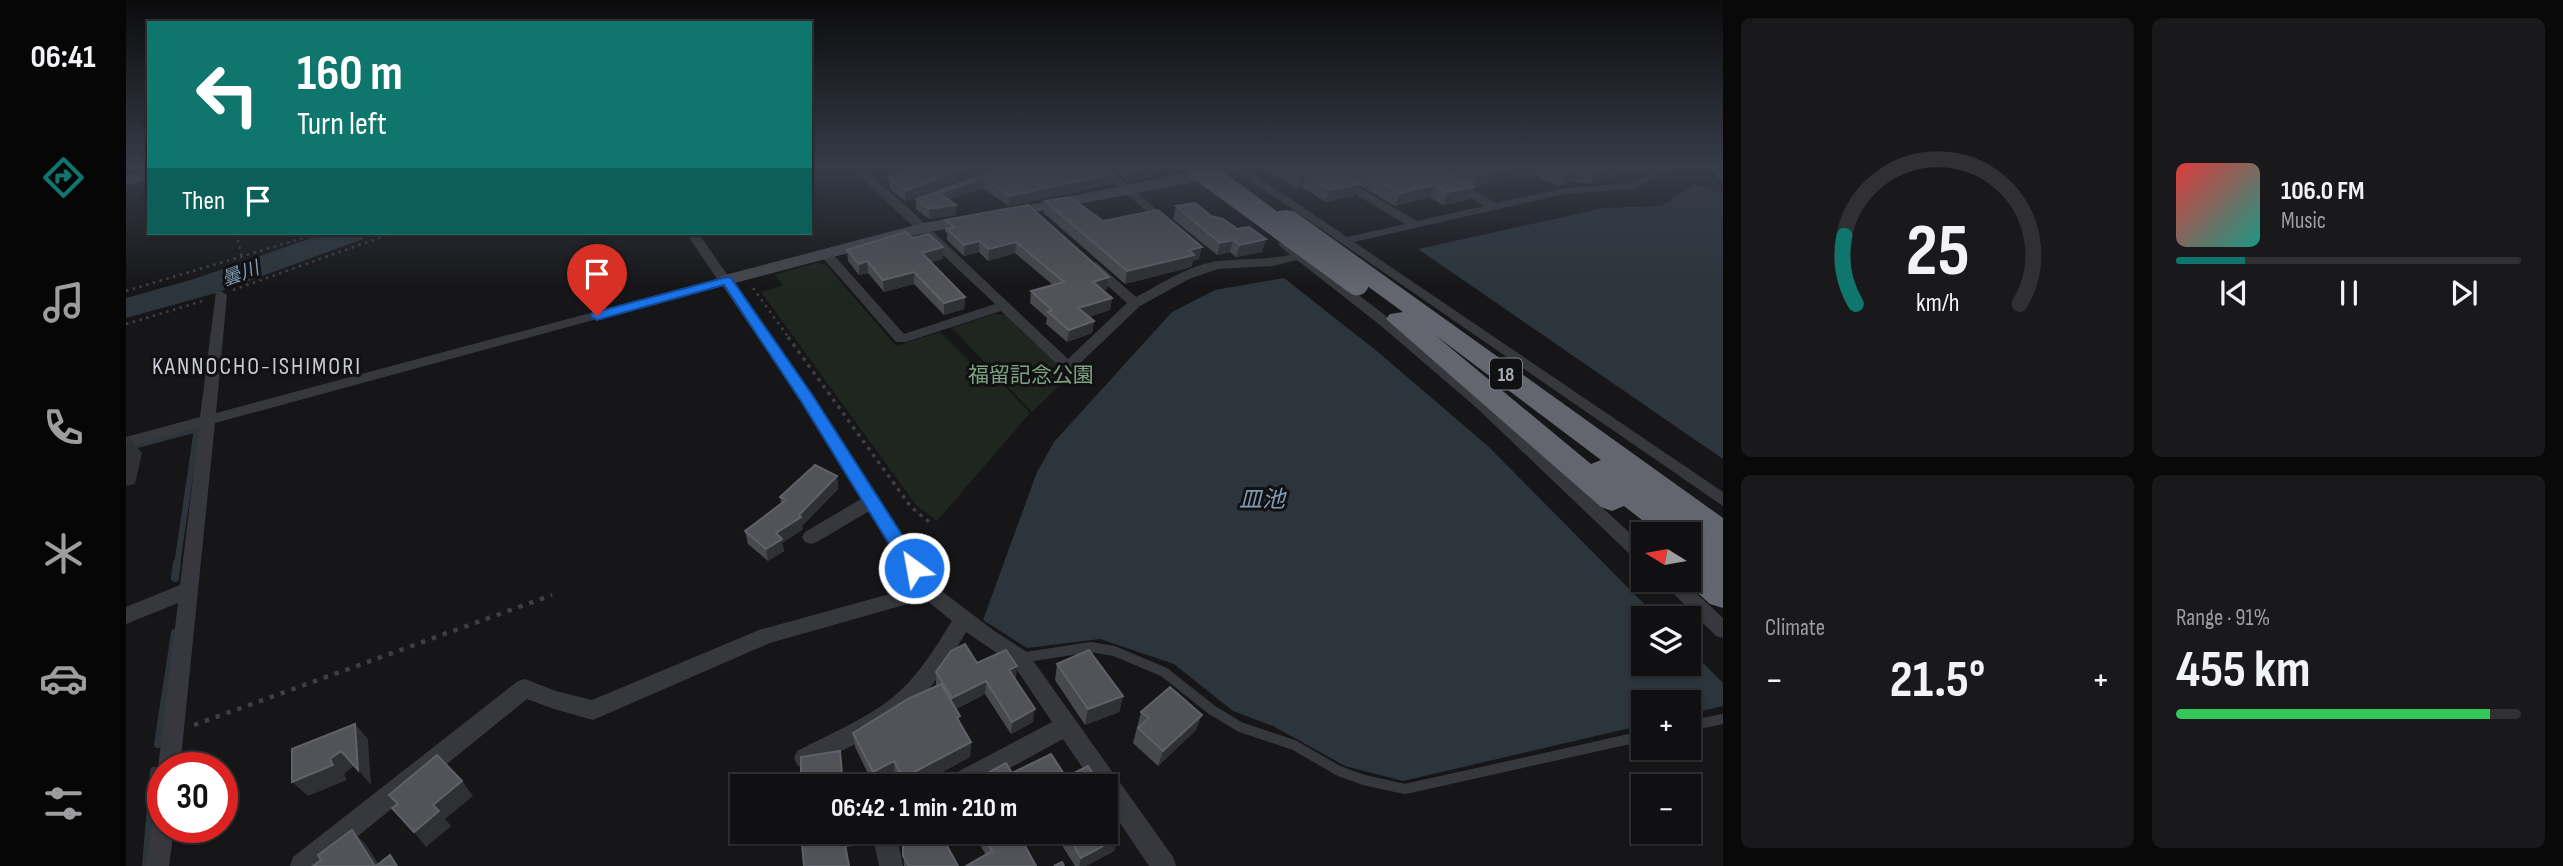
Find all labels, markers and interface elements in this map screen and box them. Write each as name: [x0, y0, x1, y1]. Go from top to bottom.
text: 06:41: [31, 38, 95, 77]
text: 160 m: [297, 45, 403, 104]
icon: left: [182, 49, 273, 140]
text: Turn left: [297, 105, 387, 144]
icon: directions: [39, 153, 88, 202]
text: 106.0 FM: [2281, 176, 2365, 207]
icon: arrive: [239, 182, 277, 220]
text: Then: [182, 186, 225, 217]
text: Music: [2281, 207, 2326, 235]
text: 25: [1906, 208, 1969, 296]
pin: [567, 244, 627, 316]
icon: arrive: [578, 255, 616, 293]
water label: 曇川: [219, 256, 264, 292]
icon: previous: [2215, 274, 2253, 312]
icon: pause: [2330, 274, 2368, 312]
icon: next: [2445, 274, 2483, 312]
icon: music: [39, 278, 88, 327]
text: km/h: [1916, 288, 1959, 319]
district label: KANNOCHO-ISHIMORI: [152, 352, 362, 381]
road number: 18: [1490, 358, 1522, 390]
park label: 福留記念公園: [968, 363, 1094, 388]
icon: phone: [39, 403, 88, 452]
water label: 皿池: [1239, 486, 1287, 514]
north arrow: [1631, 522, 1701, 592]
map controls: [1631, 522, 1701, 844]
icon: climate: [39, 529, 88, 578]
position arrow: [877, 531, 951, 605]
text: Range · 91%: [2176, 604, 2270, 632]
button: layers: [1631, 606, 1701, 676]
text: Climate: [1765, 614, 1825, 642]
text: 455 km: [2176, 639, 2310, 702]
text: 21.5°: [1890, 649, 1985, 712]
icon: car: [39, 654, 88, 703]
text: −: [1765, 658, 1784, 703]
text: +: [2091, 658, 2110, 703]
button: +: [1631, 690, 1701, 760]
speed limit sign: 30: [147, 752, 238, 843]
button: −: [1631, 774, 1701, 844]
icon: filters: [39, 779, 88, 828]
text: 06:42 · 1 min · 210 m: [831, 793, 1017, 824]

